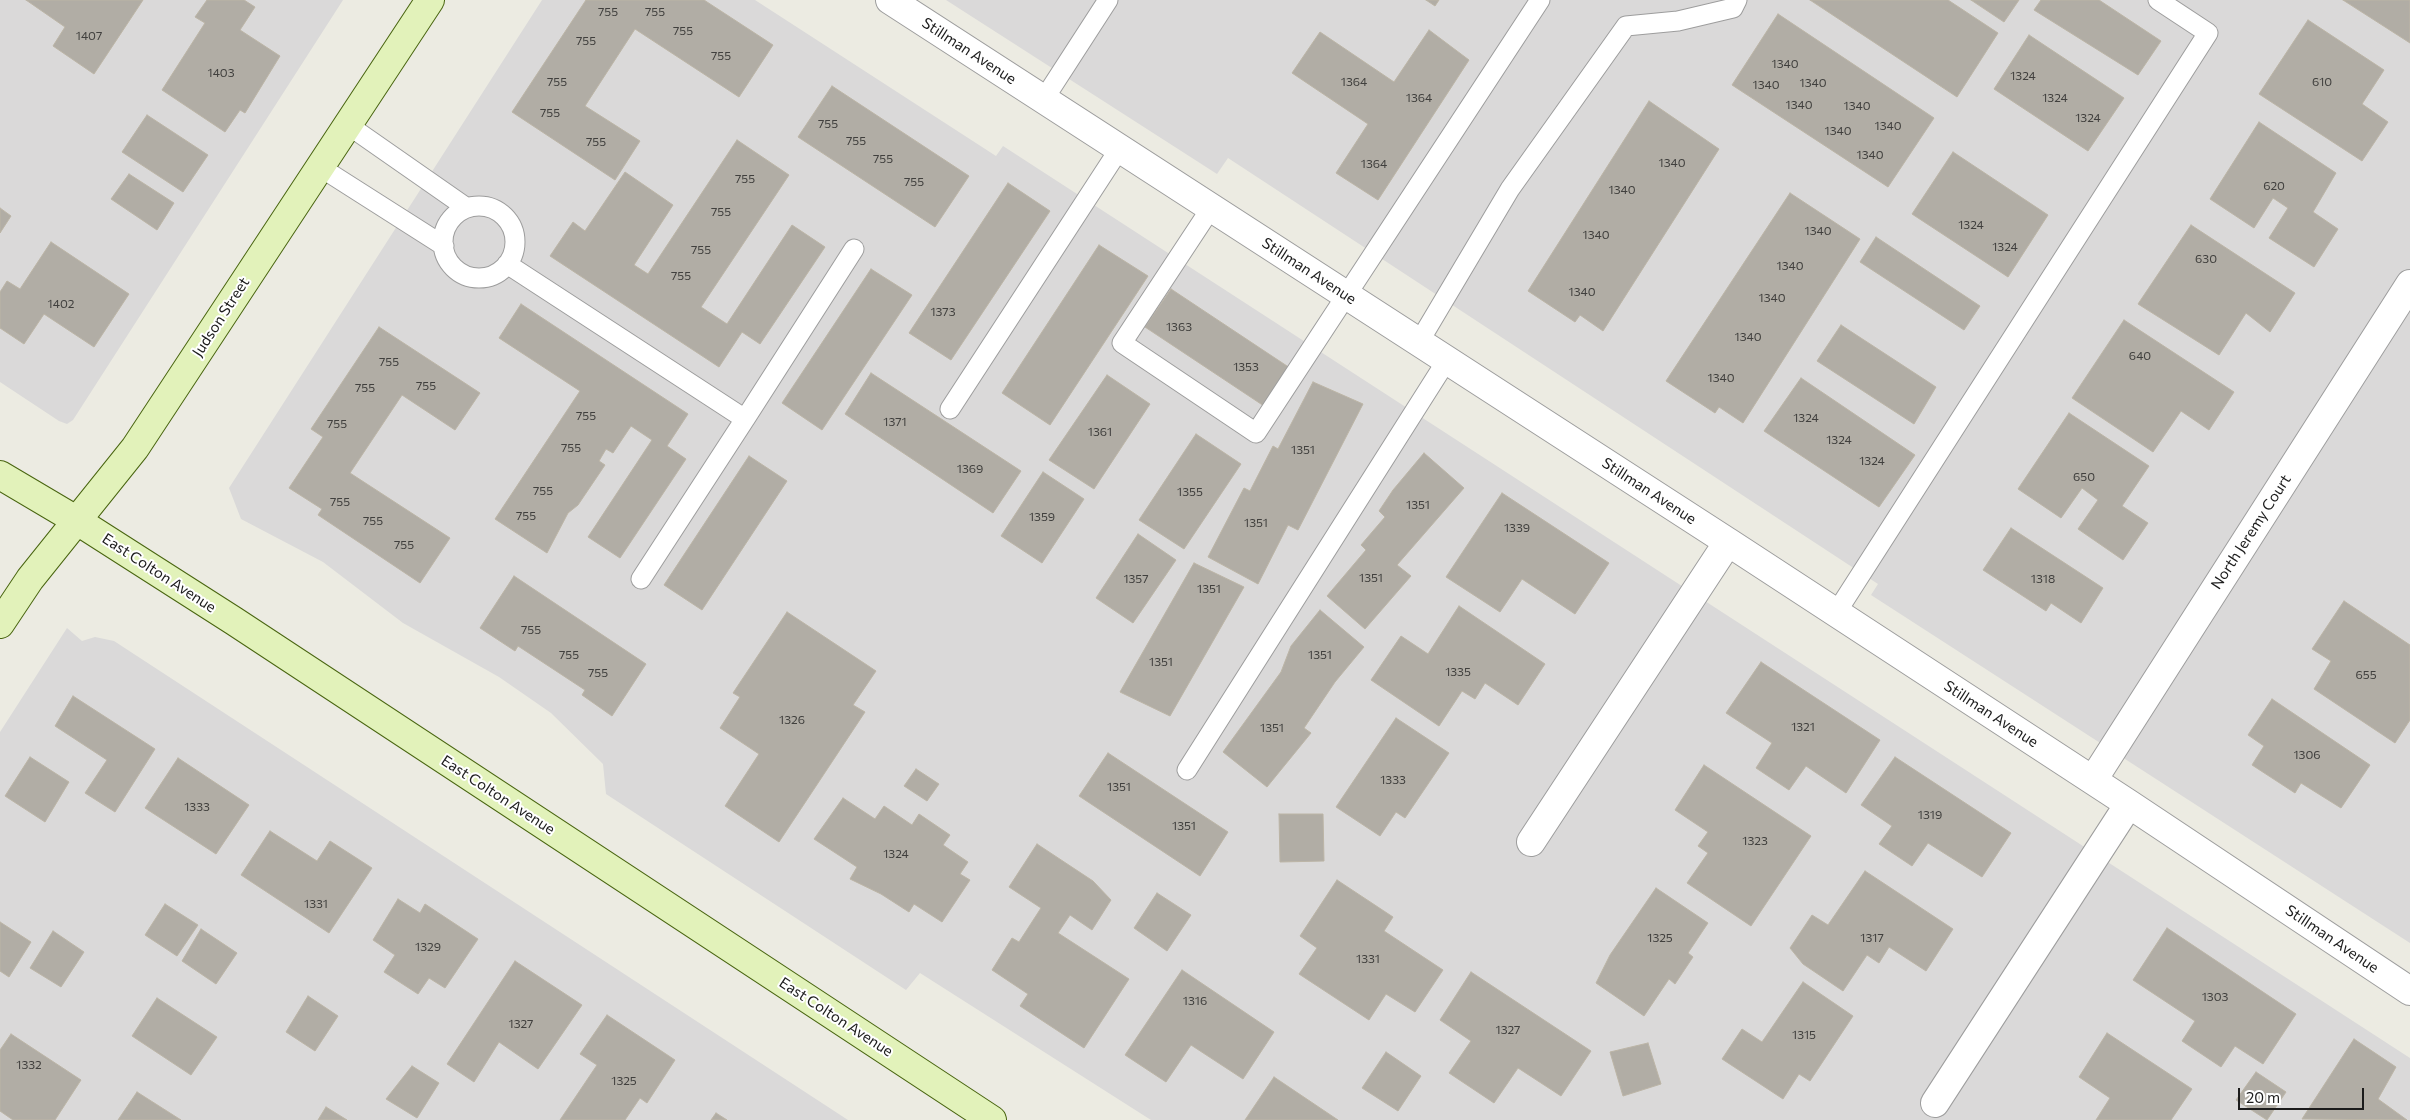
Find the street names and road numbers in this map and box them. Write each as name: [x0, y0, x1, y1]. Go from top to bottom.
street label: Stillman Avenue: [919, 14, 1019, 88]
street label: Stillman Avenue: [1259, 234, 1359, 308]
street label: Judson Street: [189, 274, 253, 360]
street label: Stillman Avenue: [1599, 454, 1699, 528]
street label: North Jeremy Court: [2207, 471, 2295, 593]
street label: East Colton Avenue: [99, 529, 219, 617]
street label: Stillman Avenue: [1941, 677, 2041, 751]
street label: East Colton Avenue: [438, 751, 558, 839]
street label: Stillman Avenue: [2282, 901, 2382, 977]
street label: East Colton Avenue: [776, 973, 896, 1061]

